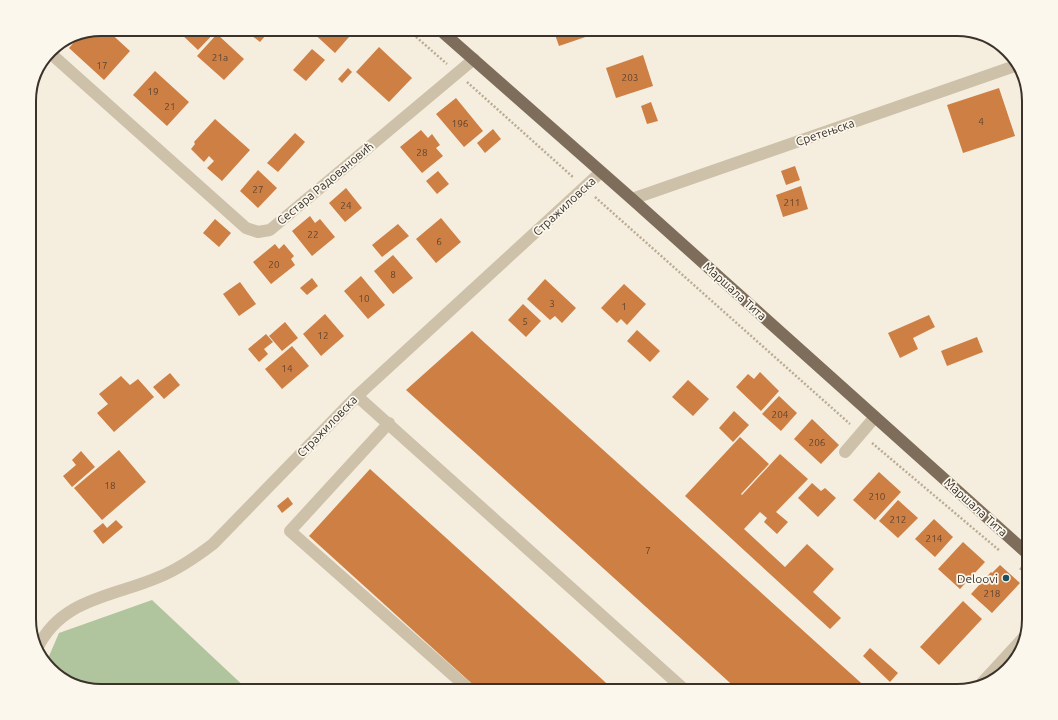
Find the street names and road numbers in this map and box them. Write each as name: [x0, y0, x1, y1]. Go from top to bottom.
street label: Сретењска: [794, 116, 856, 148]
street label: Сестара Радовановић: [274, 139, 376, 227]
street label: Стражиловска: [530, 174, 598, 238]
street label: Маршала Тита: [701, 259, 769, 323]
street label: Стражиловска: [294, 393, 360, 459]
street label: Маршала Тита: [942, 475, 1010, 539]

